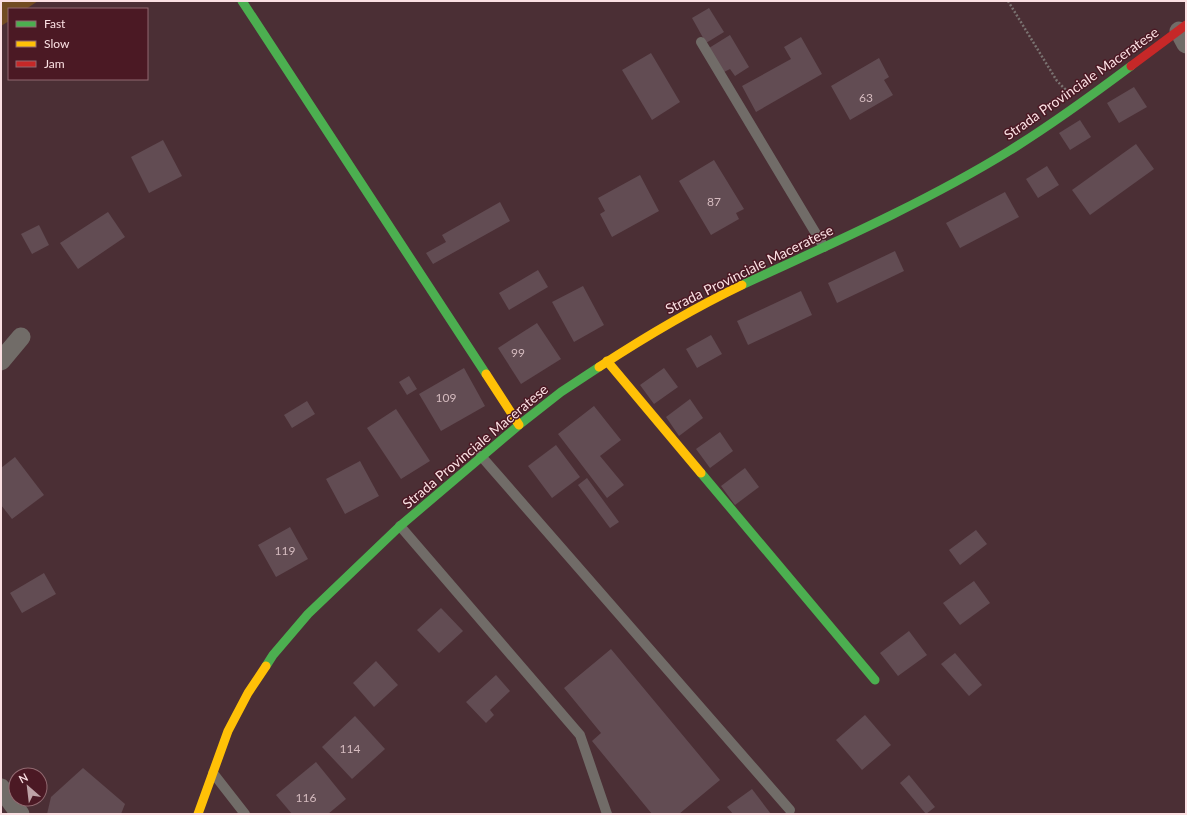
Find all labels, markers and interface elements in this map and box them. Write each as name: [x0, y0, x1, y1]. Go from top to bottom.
legend: [8, 8, 148, 80]
text: Fast: [44, 16, 66, 31]
street label: Strada Provinciale Maceratese: [1001, 23, 1161, 143]
text: Slow: [44, 36, 70, 51]
text: Jam: [44, 56, 65, 71]
house number: 63: [859, 90, 873, 105]
house number: 87: [707, 194, 721, 209]
street label: Strada Provinciale Maceratese: [662, 221, 836, 317]
house number: 99: [511, 345, 525, 360]
street label: Strada Provinciale Maceratese: [399, 380, 551, 512]
house number: 109: [436, 390, 456, 405]
house number: 119: [275, 543, 295, 558]
house number: 114: [340, 741, 360, 756]
north arrow: [8, 767, 48, 807]
text: N: [16, 770, 30, 785]
house number: 116: [296, 790, 316, 805]

